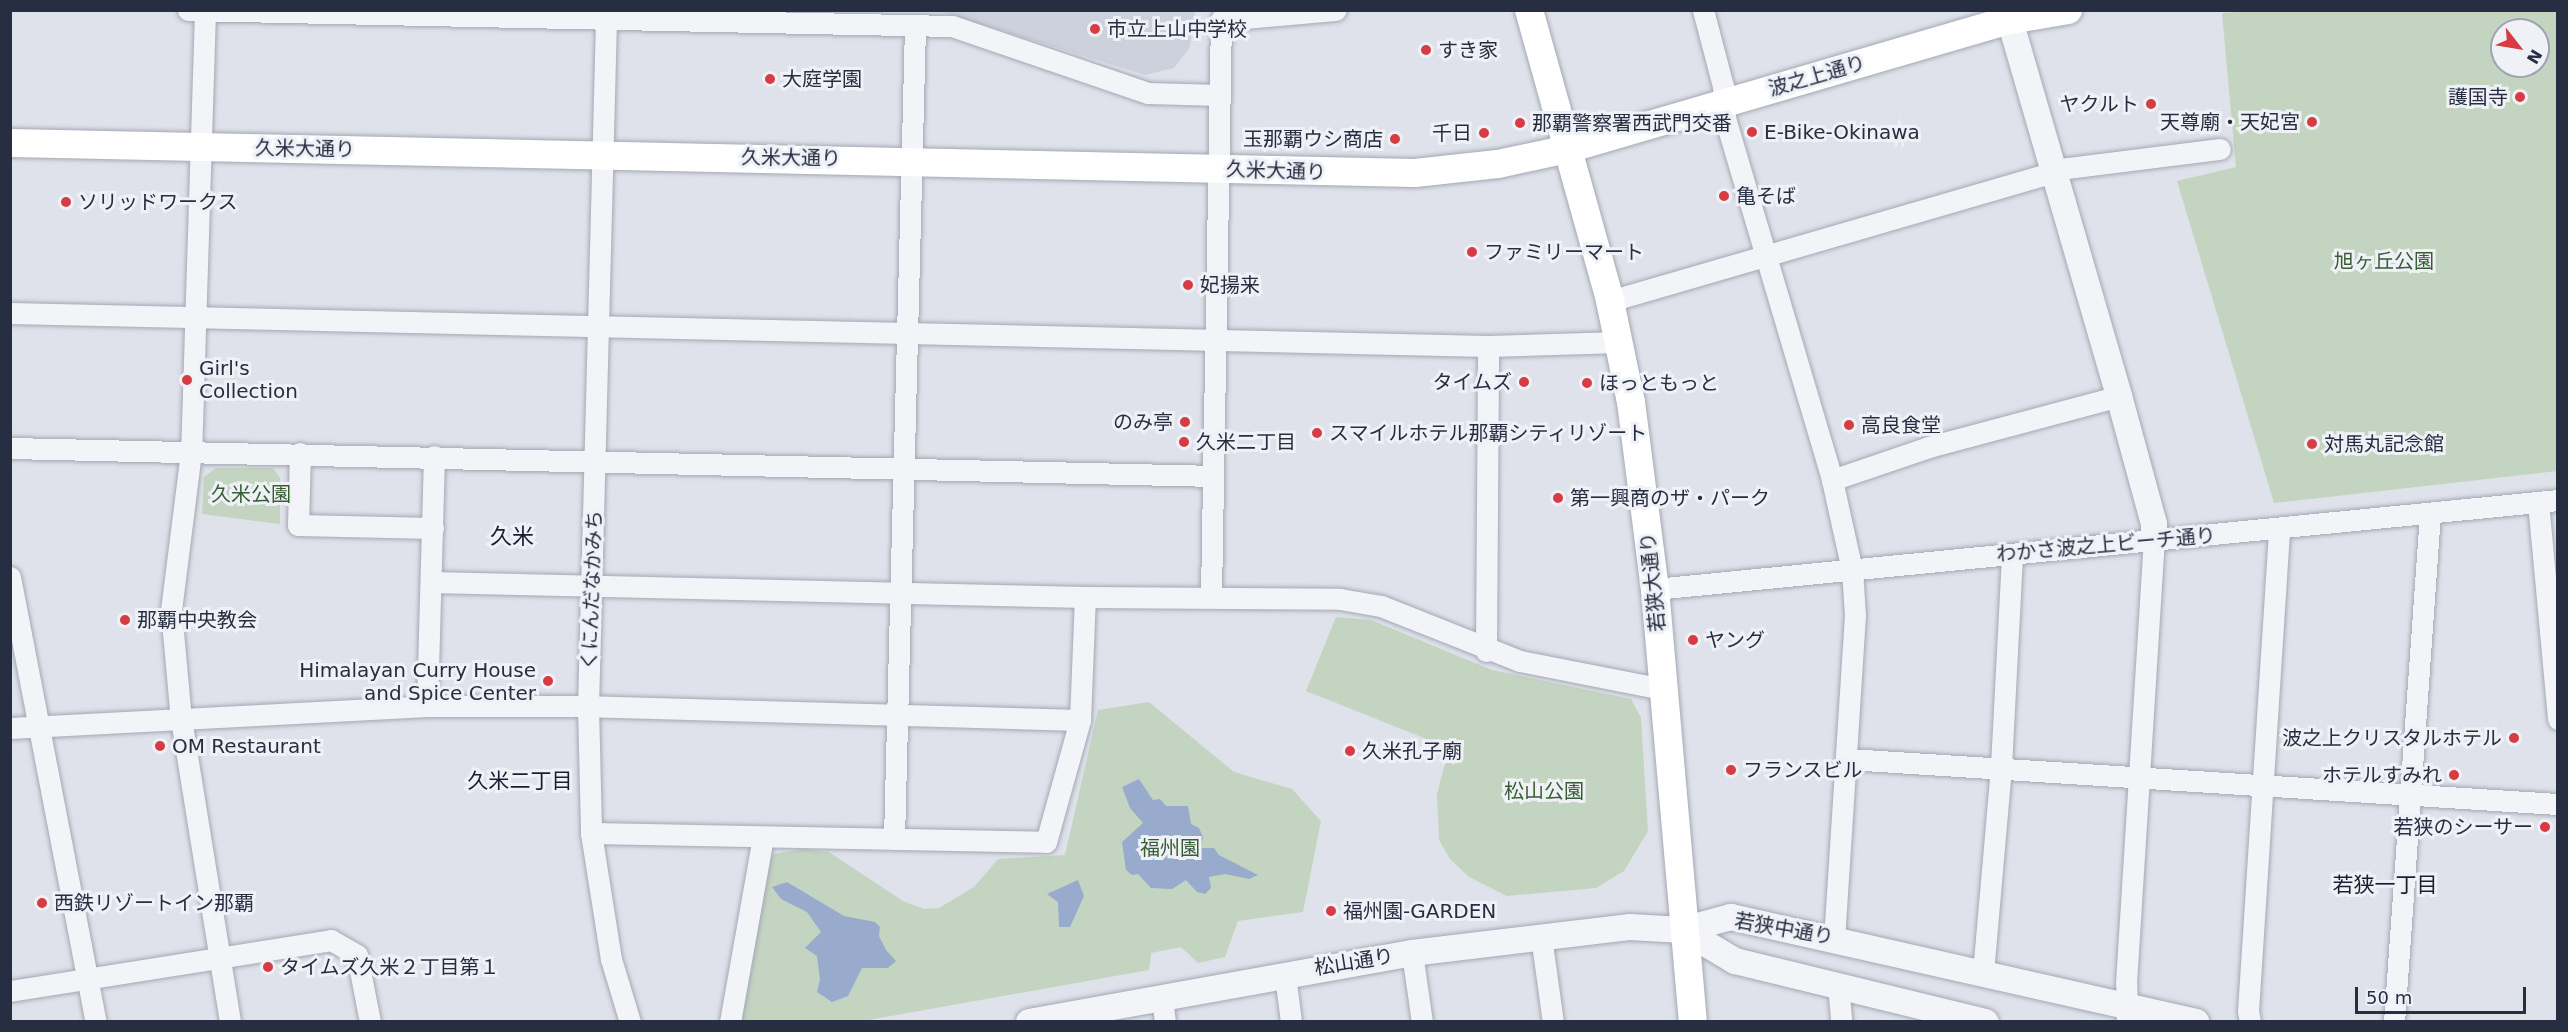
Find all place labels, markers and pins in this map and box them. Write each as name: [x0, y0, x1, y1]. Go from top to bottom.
place label: 市立上山中学校: [1107, 17, 1247, 41]
marker: 市立上山中学校: [1088, 22, 1102, 36]
place label: すき家: [1438, 38, 1498, 62]
marker: すき家: [1419, 43, 1433, 57]
place label: 大庭学園: [782, 67, 862, 91]
marker: 大庭学園: [763, 72, 777, 86]
place label: 護国寺: [2448, 85, 2508, 109]
marker: 護国寺: [2513, 90, 2527, 104]
place label: ヤクルト: [2059, 92, 2139, 116]
marker: ヤクルト: [2144, 97, 2158, 111]
place label: 天尊廟・天妃宮: [2160, 110, 2300, 134]
place label: 那覇警察署西武門交番: [1532, 111, 1732, 135]
marker: 天尊廟・天妃宮: [2305, 115, 2319, 129]
marker: 那覇警察署西武門交番: [1513, 116, 1527, 130]
place label: E-Bike-Okinawa: [1764, 120, 1920, 144]
place label: 千日: [1432, 121, 1472, 145]
marker: E-Bike-Okinawa: [1745, 125, 1759, 139]
marker: 千日: [1477, 126, 1491, 140]
place label: 玉那覇ウシ商店: [1243, 127, 1383, 151]
marker: 玉那覇ウシ商店: [1388, 132, 1402, 146]
place label: 亀そば: [1736, 184, 1796, 208]
marker: 亀そば: [1717, 189, 1731, 203]
place label: ソリッドワークス: [78, 190, 238, 214]
marker: ソリッドワークス: [59, 195, 73, 209]
place label: ファミリーマート: [1484, 240, 1644, 264]
marker: ファミリーマート: [1465, 245, 1479, 259]
place label: 妃揚来: [1200, 273, 1260, 297]
marker: 妃揚来: [1181, 278, 1195, 292]
place label: Girl's Collection: [199, 356, 298, 403]
place label: タイムズ: [1432, 370, 1512, 394]
place label: ほっともっと: [1599, 371, 1719, 395]
marker: Girl's Collection: [180, 373, 194, 387]
marker: タイムズ: [1517, 375, 1531, 389]
marker: ほっともっと: [1580, 376, 1594, 390]
place label: のみ亭: [1113, 410, 1173, 434]
place label: 高良食堂: [1861, 413, 1941, 437]
marker: のみ亭: [1178, 415, 1192, 429]
marker: 高良食堂: [1842, 418, 1856, 432]
place label: スマイルホテル那覇シティリゾート: [1329, 421, 1649, 445]
marker: スマイルホテル那覇シティリゾート: [1310, 426, 1324, 440]
place label: 久米二丁目: [1196, 430, 1296, 454]
place label: 対馬丸記念館: [2324, 432, 2444, 456]
marker: 久米二丁目: [1177, 435, 1191, 449]
marker: 対馬丸記念館: [2305, 437, 2319, 451]
place label: 第一興商のザ・パーク: [1570, 486, 1770, 510]
marker: 第一興商のザ・パーク: [1551, 491, 1565, 505]
place label: 那覇中央教会: [137, 608, 257, 632]
marker: 那覇中央教会: [118, 613, 132, 627]
place label: ヤング: [1705, 628, 1765, 652]
marker: ヤング: [1686, 633, 1700, 647]
place label: Himalayan Curry House and Spice Center: [299, 658, 536, 705]
marker: Himalayan Curry House and Spice Center: [541, 674, 555, 688]
place label: 波之上クリスタルホテル: [2282, 726, 2502, 750]
marker: 波之上クリスタルホテル: [2507, 731, 2521, 745]
place label: OM Restaurant: [172, 734, 321, 758]
marker: OM Restaurant: [153, 739, 167, 753]
place label: 久米孔子廟: [1362, 739, 1462, 763]
marker: 久米孔子廟: [1343, 744, 1357, 758]
place label: フランスビル: [1743, 758, 1863, 782]
marker: フランスビル: [1724, 763, 1738, 777]
place label: ホテルすみれ: [2322, 763, 2442, 787]
marker: ホテルすみれ: [2447, 768, 2461, 782]
place label: 若狭のシーサー: [2393, 815, 2533, 839]
marker: 若狭のシーサー: [2538, 820, 2552, 834]
place label: 西鉄リゾートイン那覇: [54, 891, 254, 915]
marker: 西鉄リゾートイン那覇: [35, 896, 49, 910]
place label: 福州園-GARDEN: [1343, 899, 1497, 923]
marker: 福州園-GARDEN: [1324, 904, 1338, 918]
place label: タイムズ久米２丁目第１: [280, 955, 500, 979]
marker: タイムズ久米２丁目第１: [261, 960, 275, 974]

